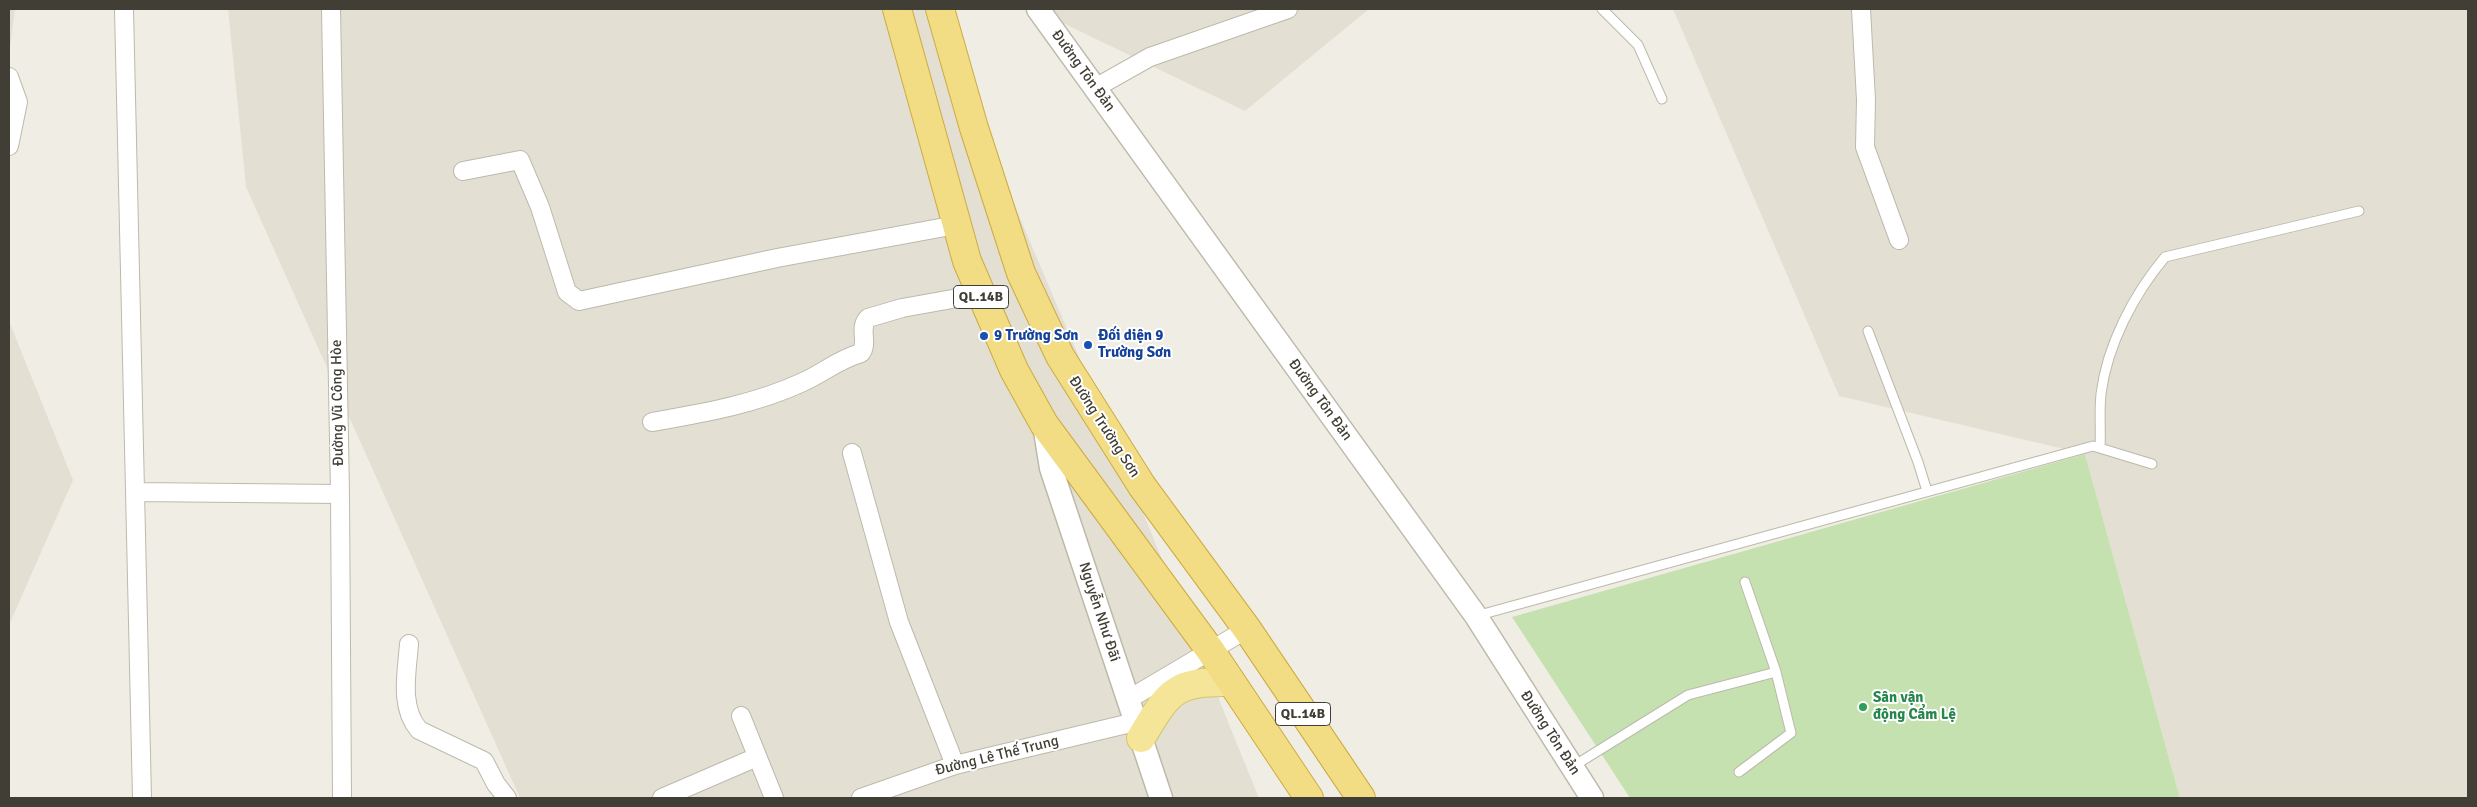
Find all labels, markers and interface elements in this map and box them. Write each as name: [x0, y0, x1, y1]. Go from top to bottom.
street label: Đường Tôn Đản: [1047, 27, 1119, 115]
road number: QL.14B: [954, 286, 1008, 308]
place label: 9 Trường Sơn: [994, 327, 1079, 345]
place label: Đối diện 9 Trường Sơn: [1098, 327, 1171, 362]
marker: 9 Trường Sơn: [978, 330, 990, 342]
marker: Đối diện 9 Trường Sơn: [1082, 339, 1094, 351]
street label: Đường Vũ Công Hòe: [328, 340, 348, 466]
street label: Đường Tôn Đản: [1284, 356, 1356, 444]
street label: Đường Trường Sơn: [1064, 373, 1144, 481]
street label: Nguyễn Như Đãi: [1074, 560, 1124, 664]
street label: Đường Tôn Đản: [1516, 687, 1584, 779]
place label: Sân vận động Cẩm Lệ: [1873, 689, 1956, 724]
marker: Sân vận động Cẩm Lệ: [1857, 701, 1869, 713]
road number: QL.14B: [1276, 702, 1330, 726]
street label: Đường Lê Thế Trung: [933, 732, 1061, 780]

